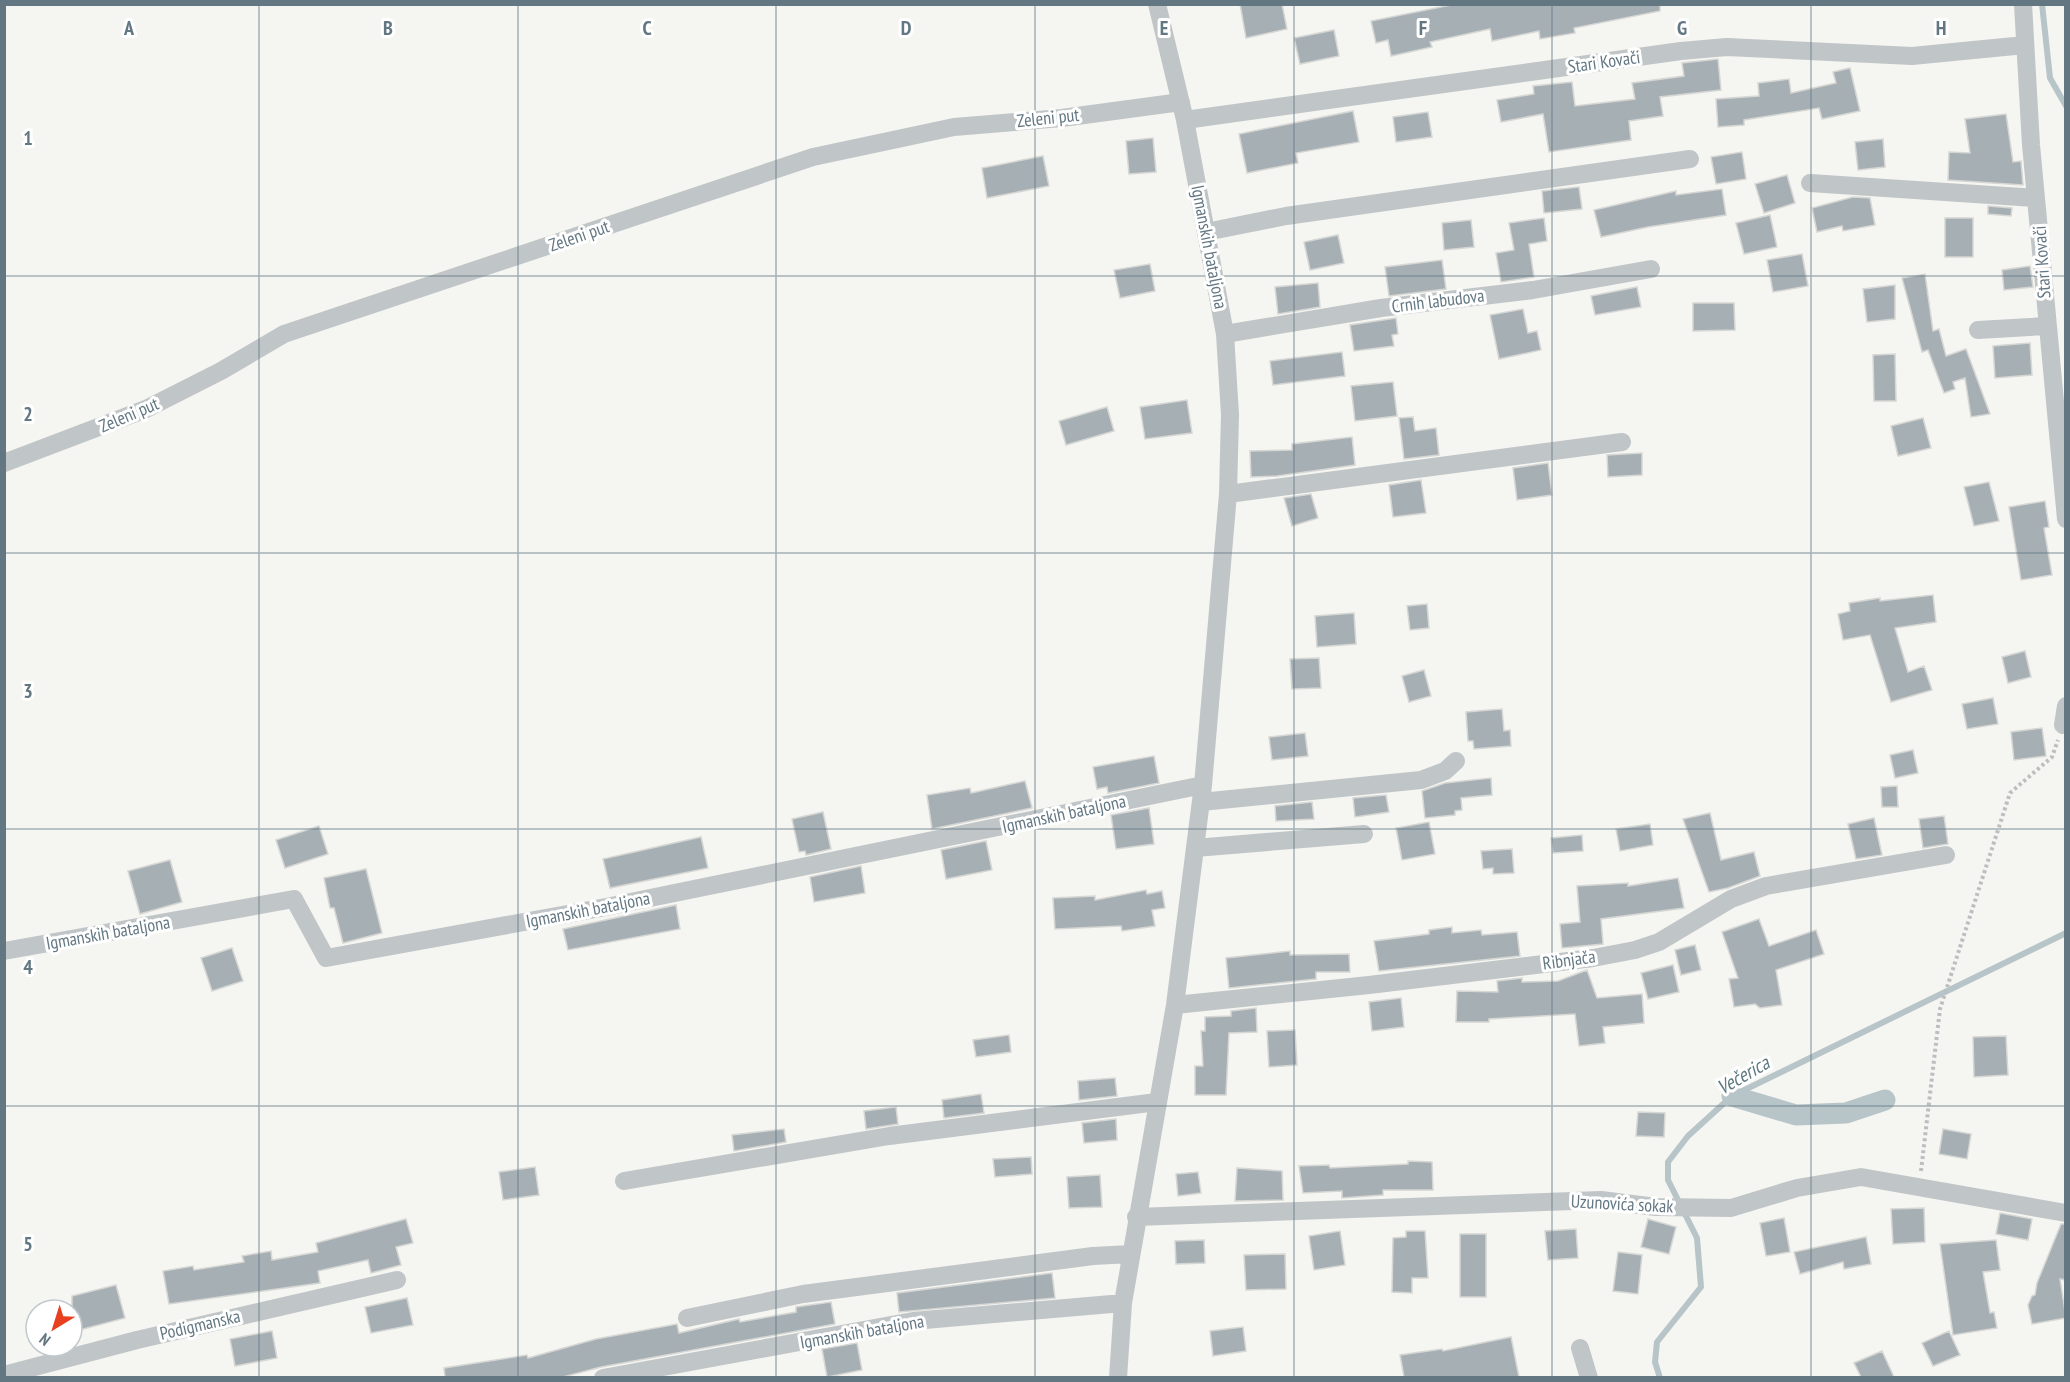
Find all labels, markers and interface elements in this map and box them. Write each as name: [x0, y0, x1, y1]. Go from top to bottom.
text: A: [123, 15, 135, 41]
text: B: [383, 15, 393, 41]
text: C: [642, 15, 652, 41]
text: D: [901, 15, 912, 41]
text: E: [1160, 15, 1168, 41]
text: F: [1419, 15, 1427, 41]
text: G: [1677, 15, 1687, 41]
text: H: [1936, 15, 1946, 41]
street label: Stari Kovači: [1566, 45, 1642, 78]
street label: Zeleni put: [1016, 103, 1080, 132]
text: 1: [23, 125, 33, 151]
street label: Igmanskih bataljona: [1186, 183, 1233, 311]
street label: Zeleni put: [546, 214, 612, 257]
street label: Stari Kovači: [2027, 225, 2056, 299]
street label: Crnih labudova: [1390, 283, 1486, 318]
street label: Zeleni put: [96, 392, 162, 437]
text: 2: [23, 401, 33, 427]
text: 3: [23, 678, 33, 704]
street label: Igmanskih bataljona: [1000, 789, 1128, 838]
street label: Igmanskih bataljona: [524, 886, 652, 933]
street label: Igmanskih bataljona: [44, 910, 172, 955]
street label: Ribnjača: [1541, 944, 1597, 975]
text: 4: [23, 954, 33, 980]
water label: Večerica: [1712, 1049, 1775, 1100]
street label: Uzunovića sokak: [1570, 1189, 1674, 1218]
text: 5: [23, 1231, 33, 1257]
north arrow: [24, 1298, 84, 1358]
street label: Podigmanska: [157, 1304, 242, 1345]
street label: Igmanskih bataljona: [798, 1309, 926, 1354]
text: N: [35, 1329, 54, 1350]

